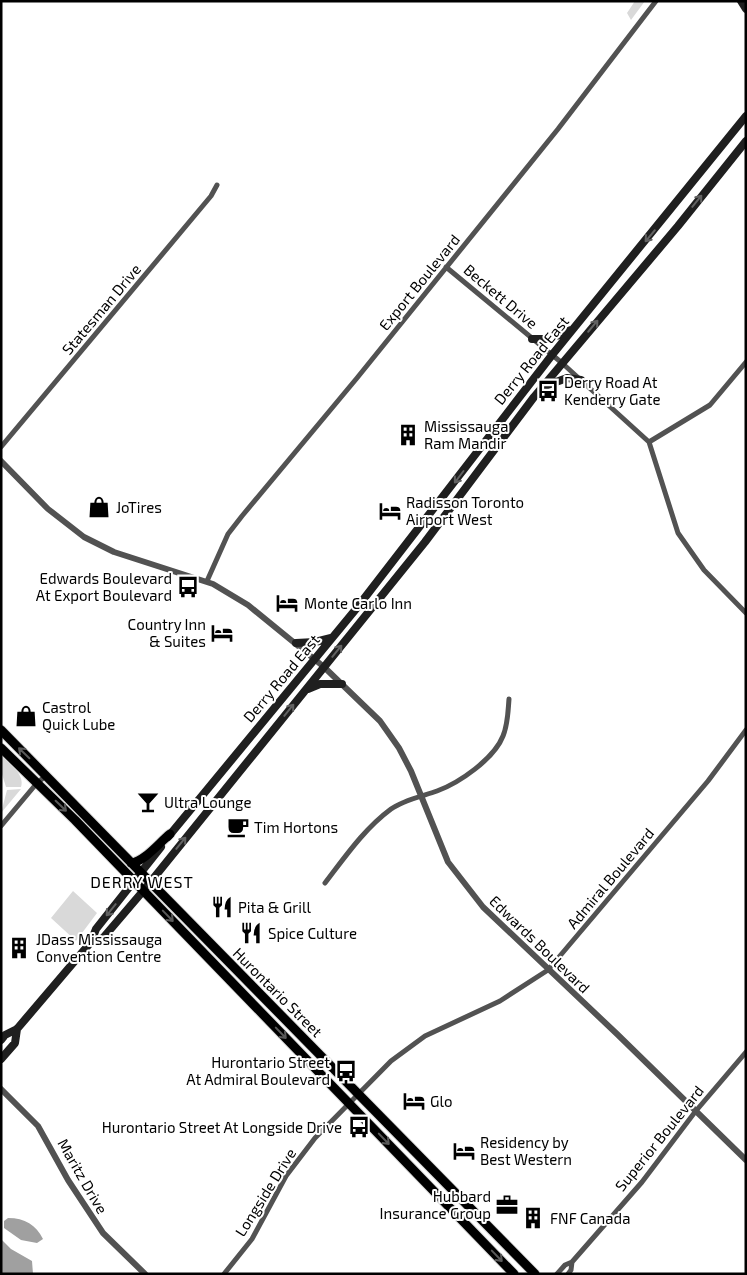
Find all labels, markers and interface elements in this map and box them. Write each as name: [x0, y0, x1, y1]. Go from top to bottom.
one-way arrow: [692, 195, 703, 208]
street label: Export Boulevard: [375, 230, 463, 334]
one-way arrow: [644, 230, 655, 243]
street label: Statesman Drive: [58, 260, 144, 358]
street label: Beckett Drive: [461, 260, 541, 332]
street label: Derry Road East: [490, 312, 572, 408]
one-way arrow: [587, 319, 599, 332]
place label: Derry Road At Kenderry Gate: [564, 373, 661, 408]
bus stop icon: Derry Road At Kenderry Gate: [535, 378, 561, 404]
place label: Mississauga Ram Mandir: [424, 417, 508, 452]
building icon: Mississauga Ram Mandir: [395, 422, 421, 448]
one-way arrow: [453, 470, 464, 483]
place label: Radisson Toronto Airport West: [406, 493, 524, 528]
shop icon: JoTires: [86, 494, 112, 520]
place label: JoTires: [116, 498, 162, 516]
hotel icon: Radisson Toronto Airport West: [377, 498, 403, 524]
place label: Edwards Boulevard At Export Boulevard: [36, 569, 172, 604]
bus stop icon: Edwards Boulevard At Export Boulevard: [175, 574, 201, 600]
hotel icon: Monte Carlo Inn: [274, 590, 300, 616]
place label: Monte Carlo Inn: [304, 594, 412, 612]
place label: Country Inn & Suites: [128, 615, 206, 650]
hotel icon: Country Inn & Suites: [209, 620, 235, 646]
street label: Derry Road East: [239, 630, 323, 725]
one-way arrow: [331, 645, 342, 658]
place label: Castrol Quick Lube: [42, 698, 115, 734]
shop icon: Castrol Quick Lube: [13, 703, 39, 729]
one-way arrow: [283, 704, 294, 717]
one-way arrow: [18, 747, 31, 759]
bar icon: Ultra Lounge: [135, 789, 161, 815]
place label: Ultra Lounge: [164, 793, 251, 811]
one-way arrow: [55, 800, 67, 812]
cafe icon: Tim Hortons: [225, 814, 251, 840]
place label: Tim Hortons: [254, 818, 338, 836]
street label: Admiral Boulevard: [563, 824, 657, 932]
one-way arrow: [176, 837, 187, 850]
district label: DERRY WEST: [90, 872, 194, 891]
street label: Edwards Boulevard: [486, 892, 594, 996]
restaurant icon: Pita & Grill: [209, 894, 235, 920]
place label: Pita & Grill: [238, 898, 311, 916]
one-way arrow: [105, 903, 116, 916]
one-way arrow: [162, 910, 174, 922]
restaurant icon: Spice Culture: [238, 920, 264, 946]
place label: Spice Culture: [268, 924, 357, 942]
place label: JDass Mississauga Convention Centre: [36, 930, 162, 965]
building icon: JDass Mississauga Convention Centre: [6, 935, 32, 961]
street label: Hurontario Street: [230, 944, 327, 1041]
one-way arrow: [275, 1026, 287, 1039]
place label: Hurontario Street At Admiral Boulevard: [186, 1053, 330, 1088]
bus stop icon: Hurontario Street At Admiral Boulevard: [333, 1058, 359, 1084]
street label: Superior Boulevard: [611, 1082, 707, 1194]
hotel icon: Glo: [401, 1088, 427, 1114]
place label: Glo: [430, 1092, 452, 1110]
bus stop icon: Hurontario Street At Longside Drive: [346, 1114, 372, 1140]
place label: Hurontario Street At Longside Drive: [102, 1118, 342, 1136]
one-way arrow: [378, 1132, 390, 1145]
place label: Residency by Best Western: [480, 1133, 572, 1168]
street label: Maritz Drive: [54, 1135, 112, 1217]
hotel icon: Residency by Best Western: [451, 1138, 477, 1164]
street label: Longside Drive: [231, 1145, 299, 1239]
place label: Hubbard Insurance Group: [380, 1187, 491, 1222]
office icon: Hubbard Insurance Group: [494, 1192, 520, 1218]
building icon: FNF Canada: [520, 1205, 546, 1231]
place label: FNF Canada: [550, 1209, 630, 1227]
one-way arrow: [491, 1249, 503, 1262]

